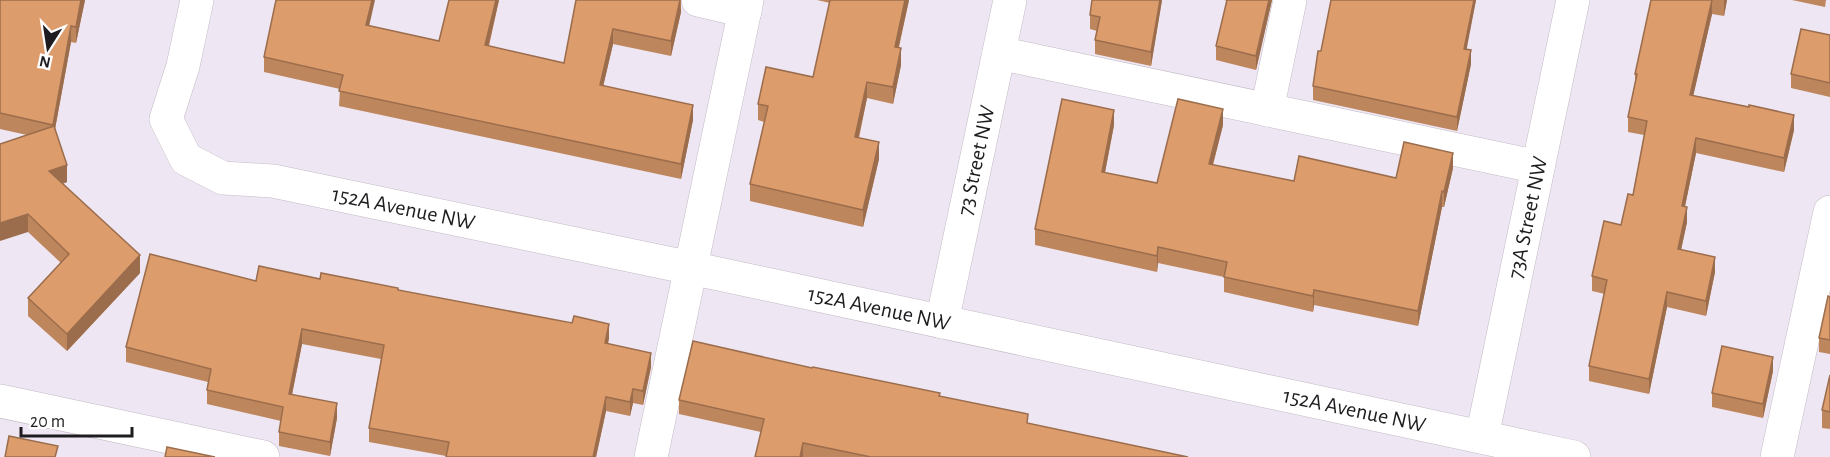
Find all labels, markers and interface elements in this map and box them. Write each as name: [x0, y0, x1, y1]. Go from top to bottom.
north arrow: [18, 18, 78, 78]
text: N: [38, 53, 52, 71]
street label: 73 Street NW: [954, 103, 998, 217]
street label: 73A Street NW: [1504, 154, 1551, 281]
street label: 152A Avenue NW: [330, 183, 477, 234]
street label: 152A Avenue NW: [806, 282, 953, 334]
street label: 152A Avenue NW: [1281, 384, 1428, 436]
scale bar: [21, 400, 132, 438]
text: 20 m: [30, 413, 65, 431]

